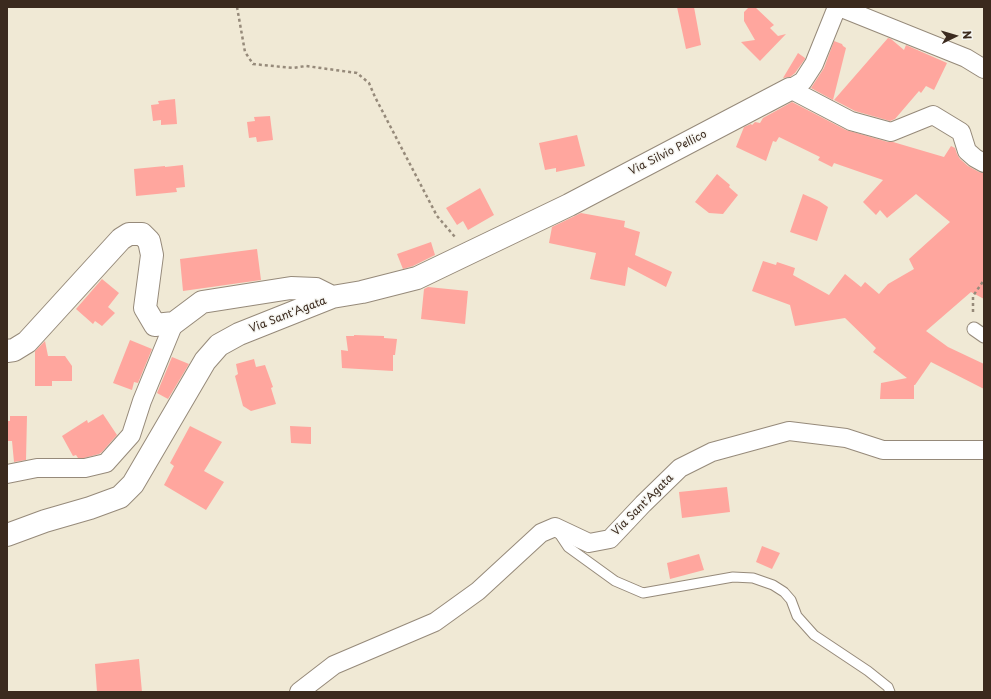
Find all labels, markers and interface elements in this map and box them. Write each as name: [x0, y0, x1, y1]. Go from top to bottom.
north arrow: [935, 16, 975, 56]
text: N: [959, 30, 976, 40]
street label: Via Silvio Pellico: [627, 128, 709, 178]
street label: Via Sant'Agata: [248, 294, 328, 336]
street label: Via Sant'Agata: [610, 472, 676, 538]

